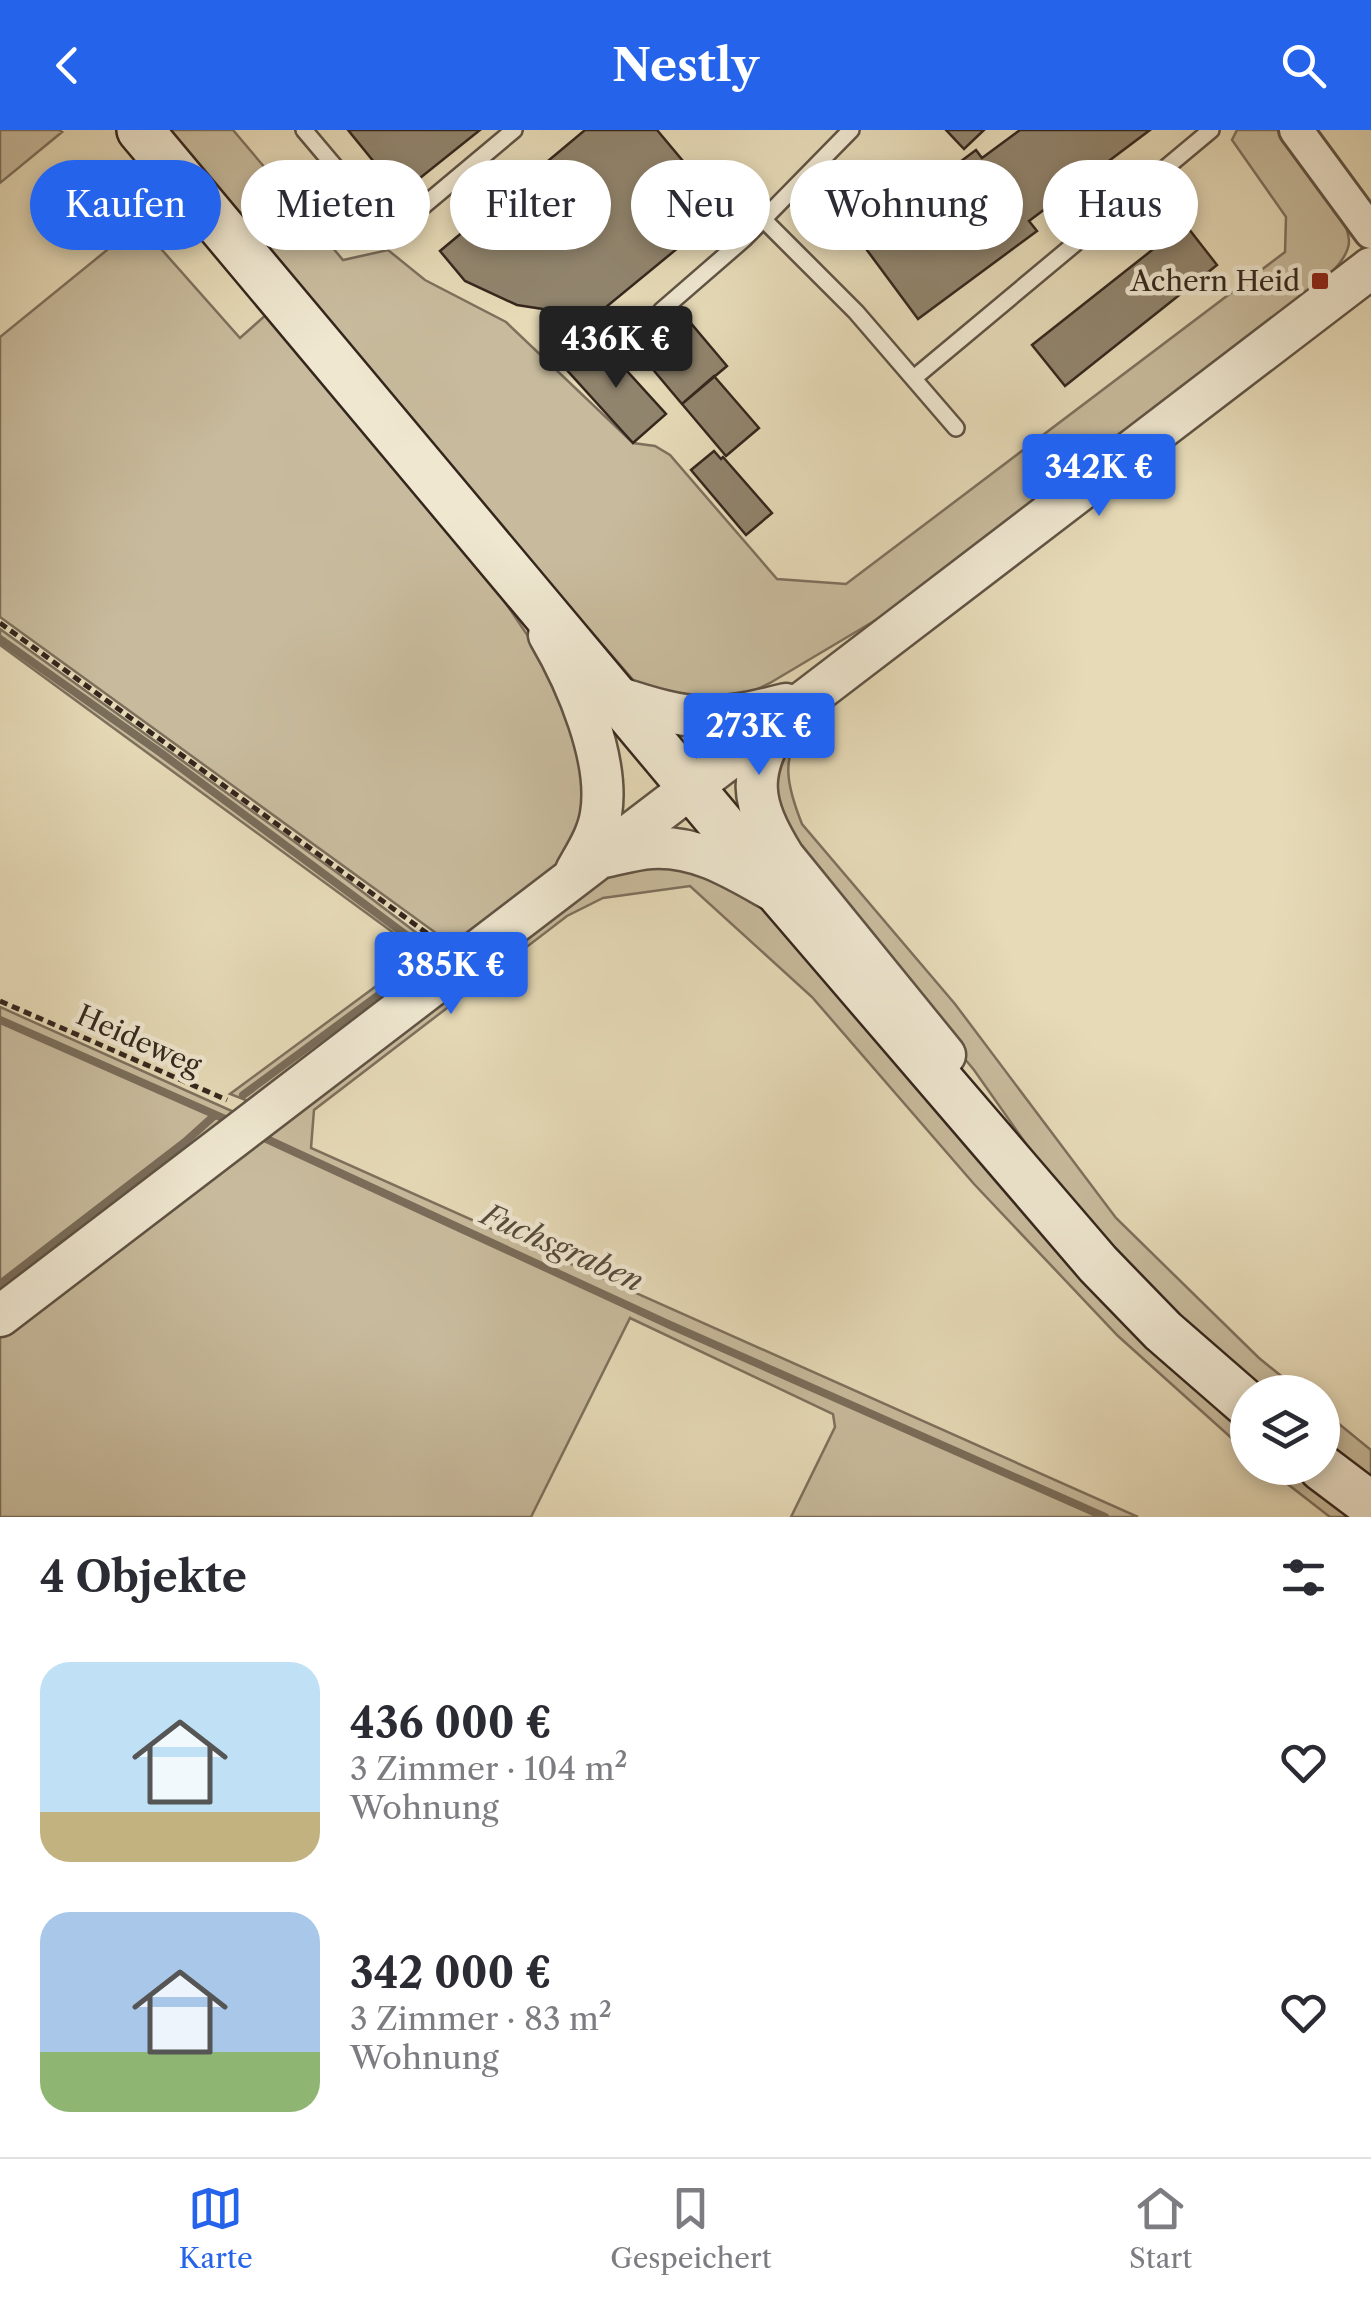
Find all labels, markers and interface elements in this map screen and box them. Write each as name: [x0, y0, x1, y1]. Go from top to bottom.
text: Nestly: [612, 37, 759, 93]
icon: back: [40, 38, 95, 93]
icon: search: [1276, 38, 1331, 93]
chip: Kaufen: [30, 160, 221, 250]
chip: Mieten: [241, 160, 430, 250]
chip: Filter: [450, 160, 611, 250]
chip: Neu: [631, 160, 770, 250]
chip: Wohnung: [790, 160, 1023, 250]
chip: Haus: [1043, 160, 1198, 250]
place label: Achern Heid: [1129, 264, 1300, 298]
marker: Achern Heid: [1309, 270, 1331, 292]
pin: 436K €: [535, 306, 697, 391]
text: 436K €: [561, 319, 671, 358]
pin: 342K €: [1018, 434, 1180, 519]
text: 342K €: [1044, 447, 1154, 486]
pin: 273K €: [678, 693, 840, 778]
text: 273K €: [706, 706, 812, 745]
pin: 385K €: [370, 932, 532, 1017]
text: 385K €: [397, 945, 505, 984]
street label: Heideweg: [71, 997, 207, 1083]
water label: Fuchsgraben: [474, 1195, 649, 1300]
map controls: [1230, 1375, 1340, 1485]
button: layers: [1230, 1375, 1340, 1485]
icon: filters: [1276, 1550, 1331, 1605]
text: 4 Objekte: [40, 1551, 247, 1603]
text: 436 000 €: [350, 1697, 552, 1749]
icon: home: [120, 1702, 240, 1822]
icon: heart: [1276, 1735, 1331, 1790]
text: 3 Zimmer · 104 m²: [350, 1749, 628, 1788]
text: Wohnung: [350, 1788, 499, 1827]
text: 342 000 €: [350, 1947, 551, 1999]
icon: home: [120, 1952, 240, 2072]
icon: heart: [1276, 1985, 1331, 2040]
text: 3 Zimmer · 83 m²: [350, 1999, 612, 2038]
text: Wohnung: [350, 2038, 499, 2077]
tab: Karte: [179, 2181, 253, 2275]
tab: Gespeichert: [610, 2181, 772, 2275]
tab: Start: [1129, 2181, 1192, 2275]

